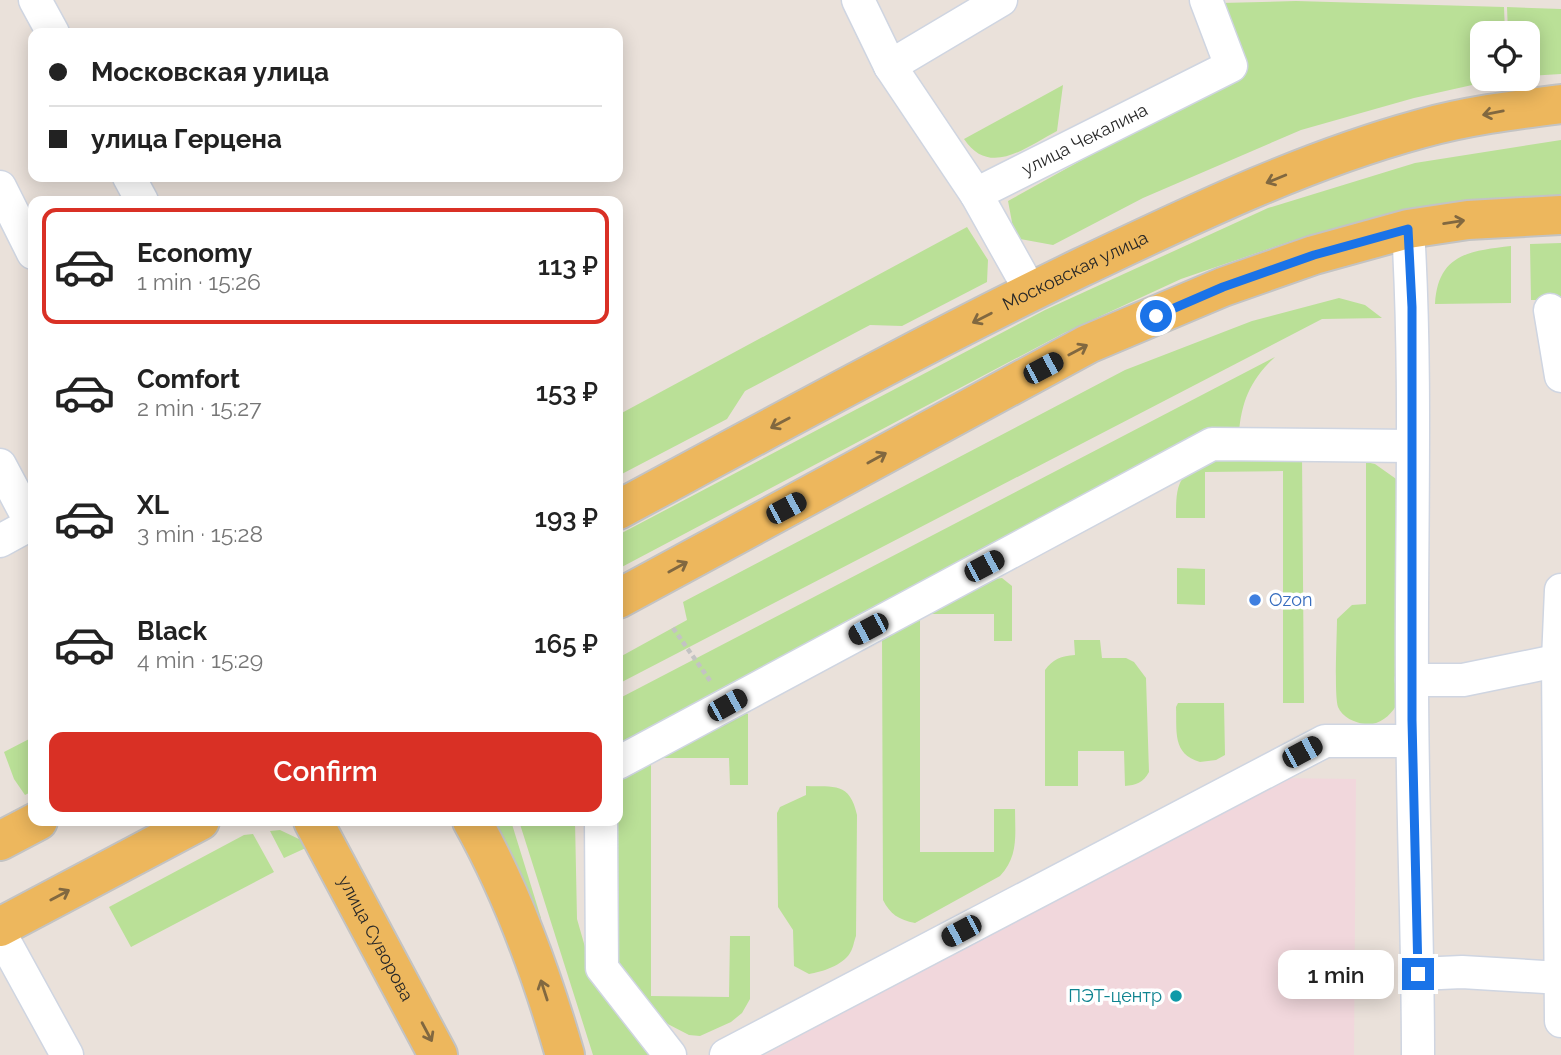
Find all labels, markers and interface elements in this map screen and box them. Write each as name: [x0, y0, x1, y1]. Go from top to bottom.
map controls: [1470, 21, 1540, 91]
button: locate: [1470, 21, 1540, 91]
text: Московская улица: [91, 57, 329, 87]
street label: улица Чекалина: [1018, 99, 1151, 179]
one-way arrow: [1482, 107, 1505, 120]
text: улица Герцена: [91, 124, 282, 154]
one-way arrow: [1266, 174, 1288, 187]
one-way arrow: [1442, 215, 1465, 228]
street label: Московская улица: [999, 226, 1151, 315]
icon: car: [53, 235, 116, 298]
text: Economy: [137, 238, 252, 268]
text: 113 ₽: [538, 251, 598, 281]
text: 1 min · 15:26: [137, 268, 261, 295]
route start: [1140, 300, 1172, 332]
one-way arrow: [972, 311, 993, 325]
one-way arrow: [1067, 343, 1087, 357]
car: [1020, 349, 1067, 387]
icon: car: [53, 361, 116, 424]
text: Comfort: [137, 364, 240, 394]
text: 153 ₽: [536, 377, 598, 407]
text: 2 min · 15:27: [137, 394, 261, 421]
one-way arrow: [770, 417, 791, 430]
one-way arrow: [867, 451, 887, 465]
icon: car: [53, 487, 116, 550]
car: [763, 489, 810, 527]
text: XL: [137, 490, 169, 520]
text: 193 ₽: [535, 503, 598, 533]
text: 3 min · 15:28: [137, 520, 263, 547]
car: [961, 547, 1008, 585]
one-way arrow: [667, 559, 687, 573]
place label: Ozon: [1269, 589, 1312, 610]
marker: Ozon: [1247, 592, 1263, 608]
car: [845, 610, 892, 648]
icon: car: [53, 613, 116, 676]
text: Black: [137, 616, 207, 646]
text: 165 ₽: [534, 629, 598, 659]
text: 4 min · 15:29: [137, 646, 263, 673]
car: [704, 686, 751, 724]
button: Confirm: [49, 732, 602, 812]
car: [1279, 733, 1326, 771]
street label: улица Суворова: [334, 872, 418, 1004]
one-way arrow: [49, 887, 70, 901]
car: [938, 912, 985, 950]
callout: 1 min: [1278, 950, 1394, 998]
route end: [1402, 958, 1434, 990]
text: 1 min: [1307, 961, 1365, 988]
one-way arrow: [537, 979, 550, 1001]
place label: ПЭТ-центр: [1068, 985, 1162, 1006]
marker: ПЭТ-центр: [1168, 988, 1184, 1004]
one-way arrow: [421, 1021, 434, 1042]

